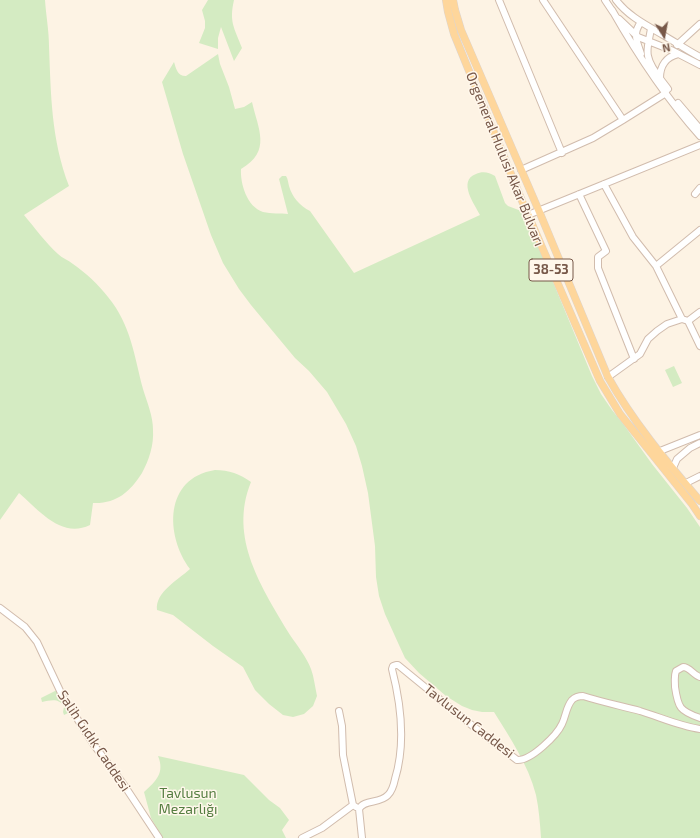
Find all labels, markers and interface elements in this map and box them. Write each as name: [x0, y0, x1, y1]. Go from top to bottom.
north arrow: [644, 16, 684, 56]
text: N: [661, 41, 672, 55]
street label: Orgeneral Hulusi Akar Bulvarı: [462, 69, 548, 249]
road number: 38-53: [529, 259, 573, 281]
street label: Tavlusun Caddesi: [420, 680, 518, 762]
street label: Salih Gıdık Caddesi: [54, 687, 134, 795]
park label: Tavlusun Mezarlığı: [158, 785, 218, 818]

